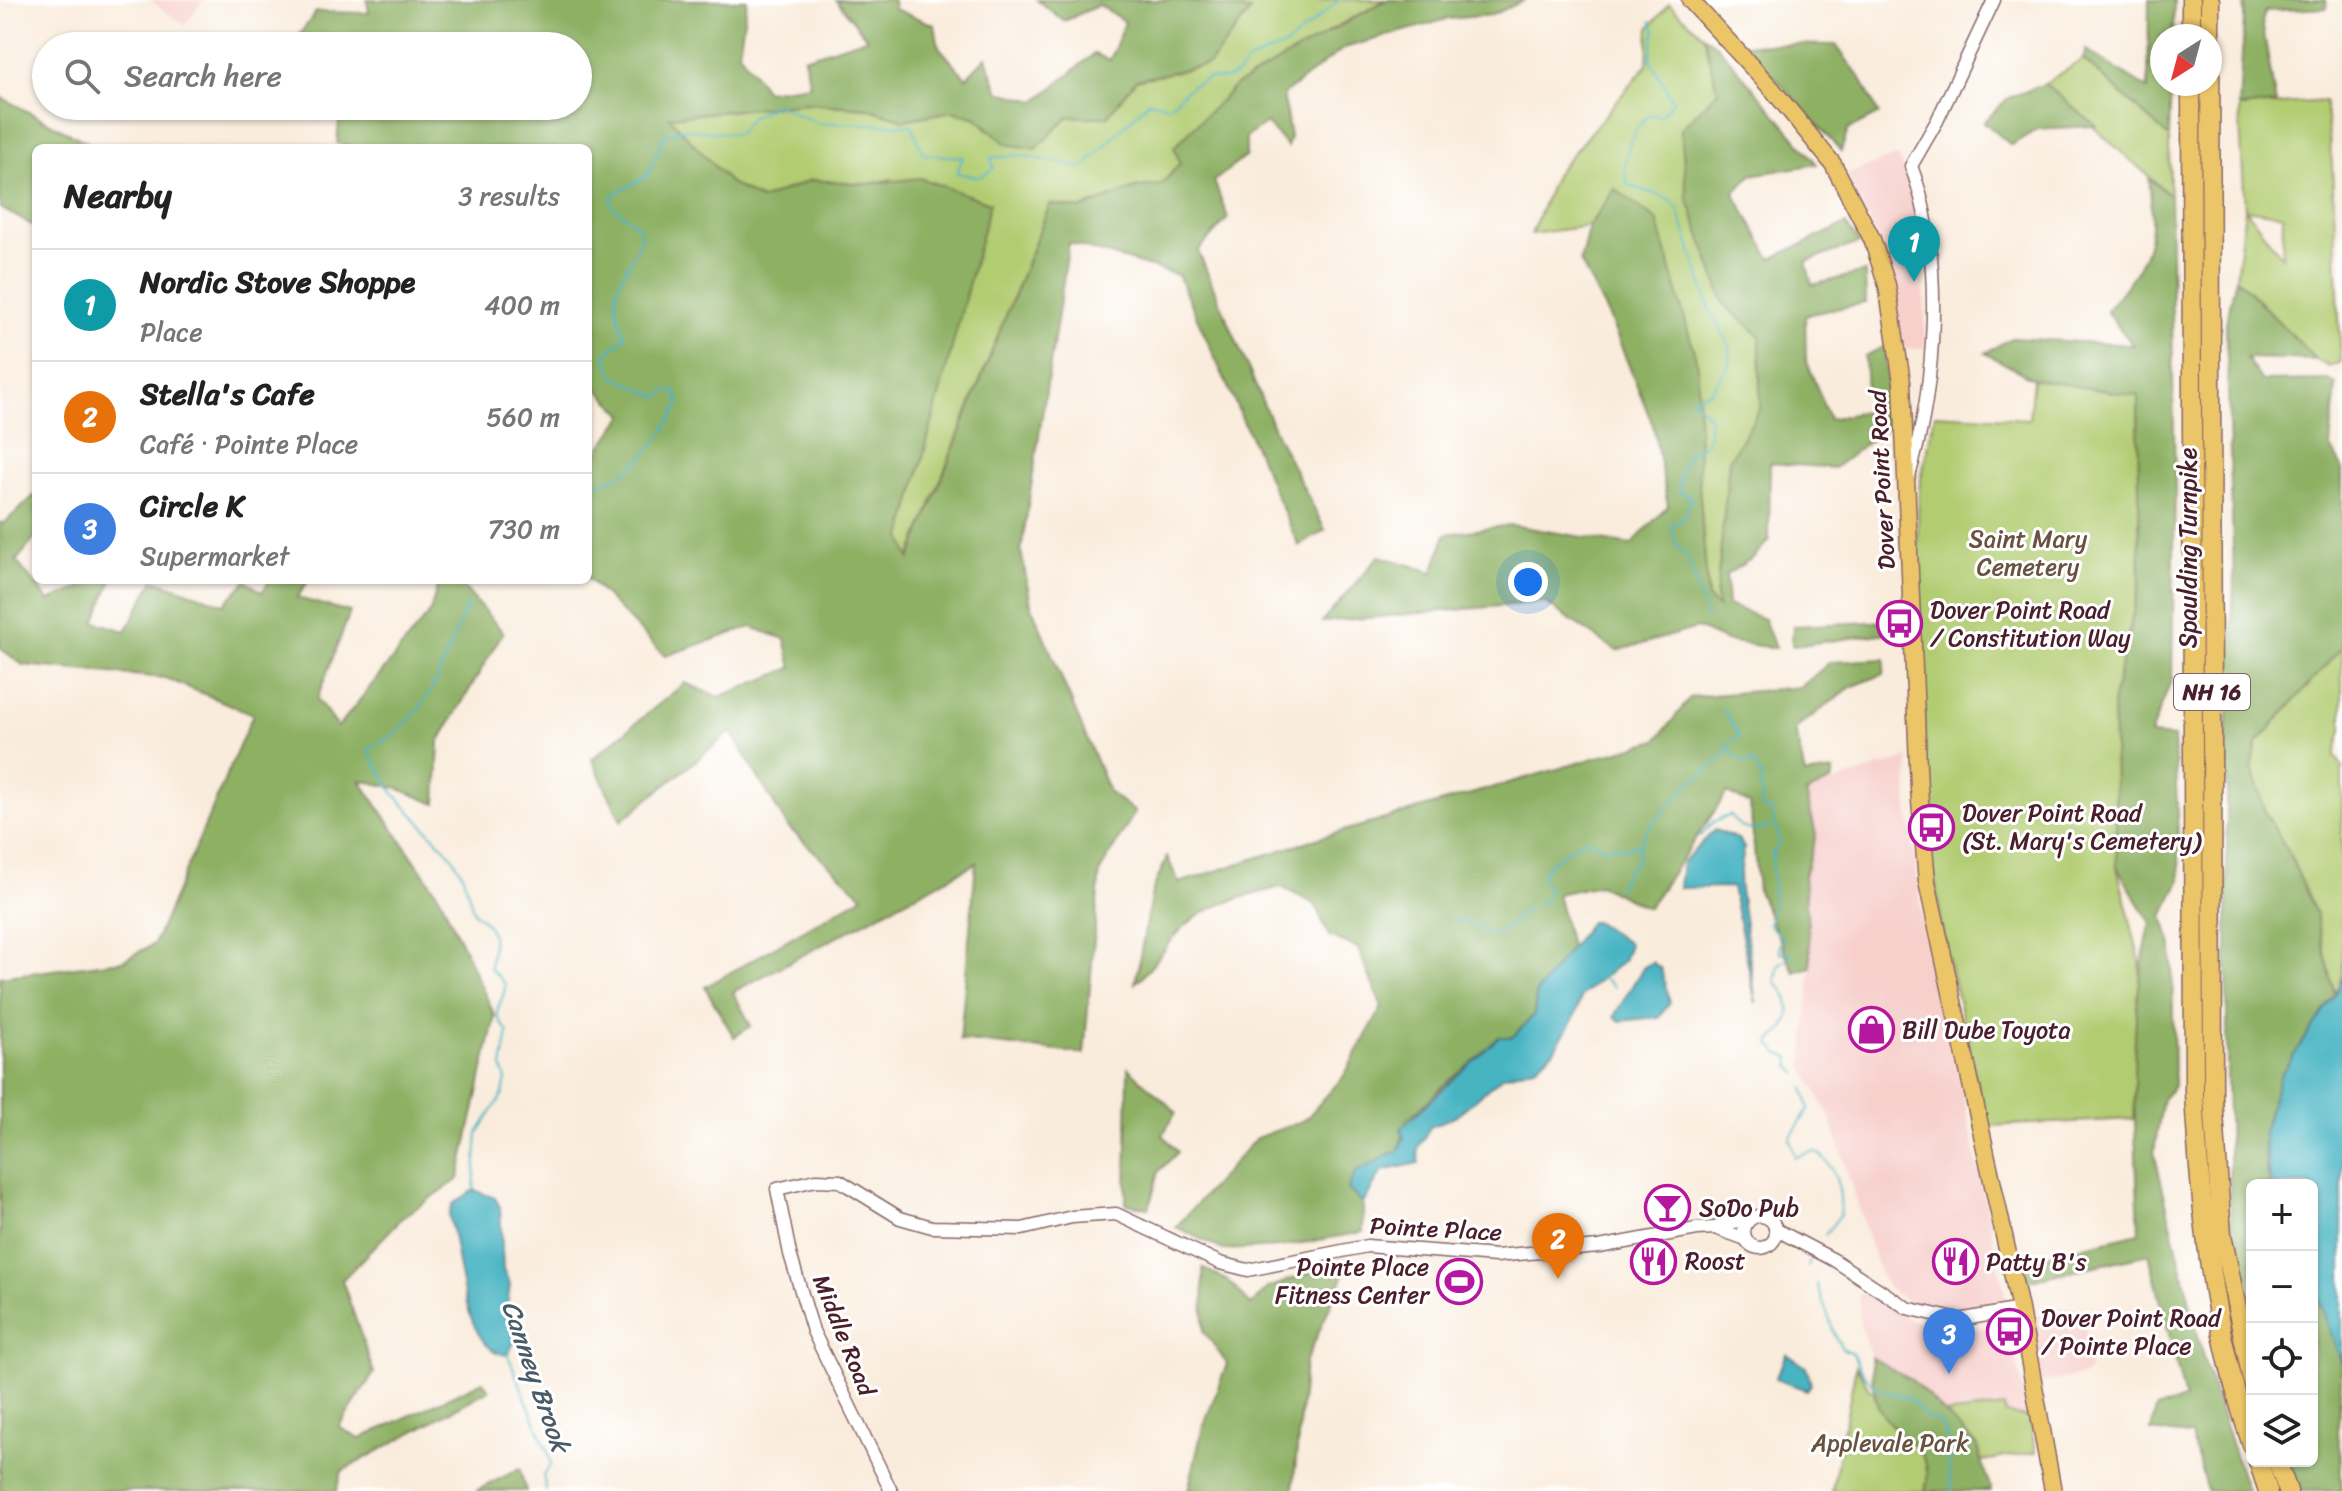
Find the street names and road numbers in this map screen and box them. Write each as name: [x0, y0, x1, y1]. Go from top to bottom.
street label: Dover Point Road: [1856, 388, 1908, 571]
street label: Spaulding Turnpike: [2167, 447, 2209, 648]
road number: NH 16: [2174, 674, 2250, 710]
street label: Pointe Place: [1369, 1205, 1503, 1253]
street label: Middle Road: [801, 1268, 888, 1404]

